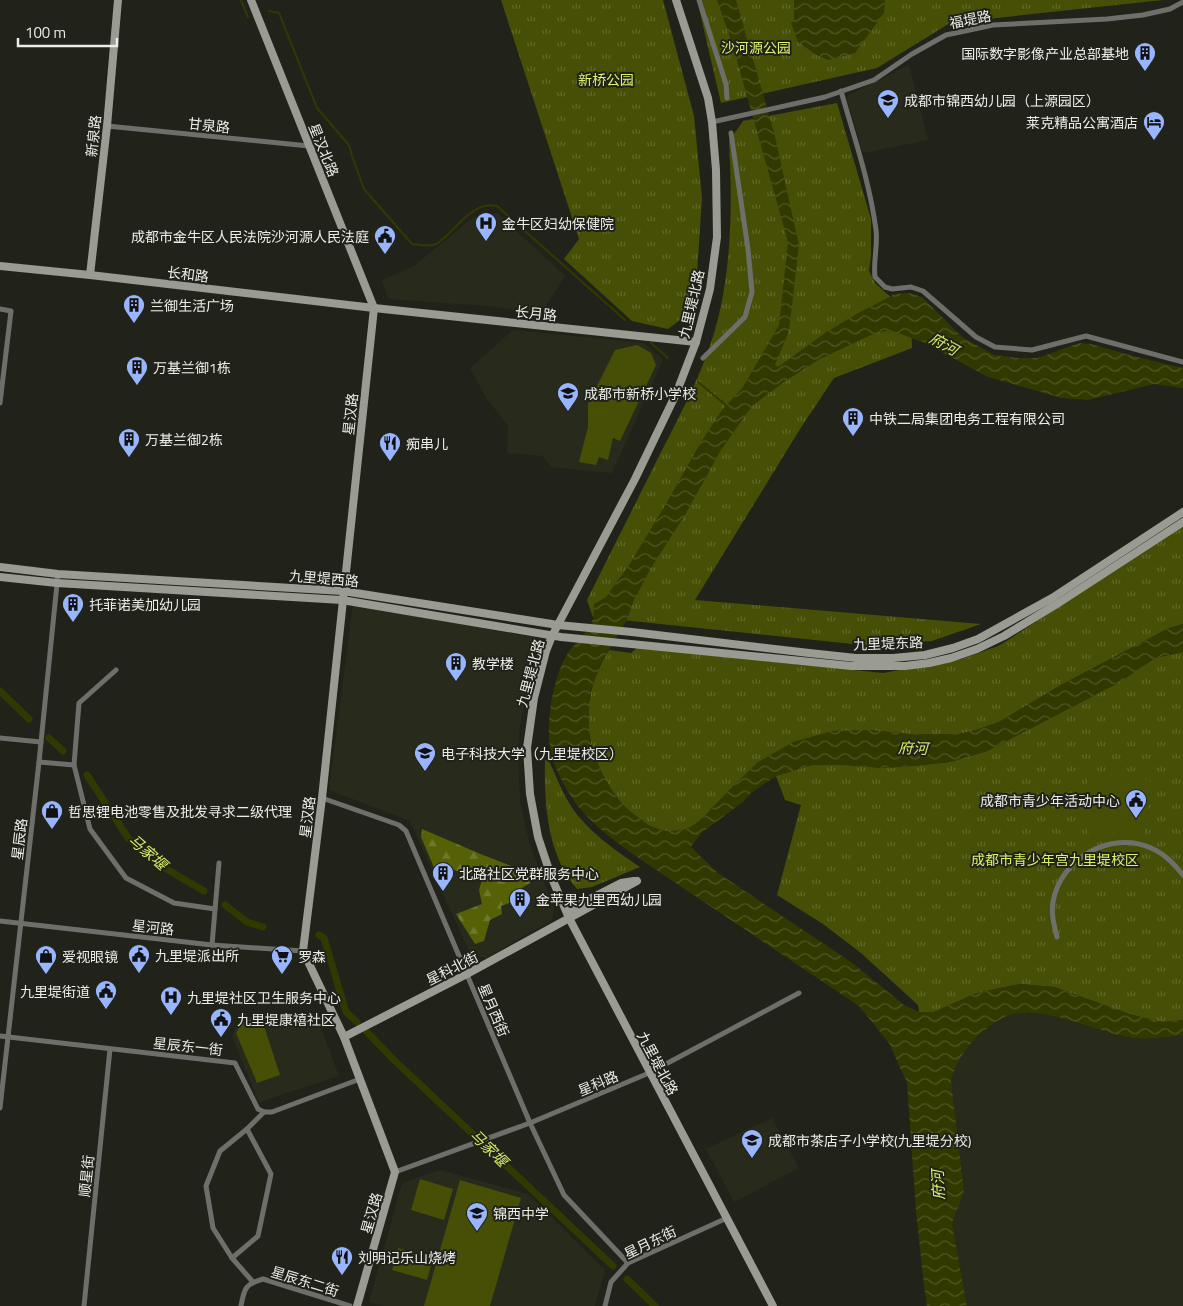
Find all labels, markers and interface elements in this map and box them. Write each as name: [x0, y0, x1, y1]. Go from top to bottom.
street label: 福堤路: [947, 5, 993, 33]
scale bar: [18, 15, 116, 47]
text: 100 m: [25, 21, 66, 44]
park label: 沙河源公园: [721, 37, 791, 58]
building icon: 国际数字影像产业总部基地: [1133, 41, 1157, 72]
place label: 国际数字影像产业总部基地: [961, 43, 1129, 64]
park label: 新桥公园: [578, 69, 634, 90]
school or university icon: 成都市锦西幼儿园（上源园区）: [876, 88, 900, 119]
place label: 成都市锦西幼儿园（上源园区）: [904, 90, 1100, 111]
hotel icon: 莱克精品公寓酒店: [1142, 110, 1166, 141]
street label: 甘泉路: [187, 112, 231, 138]
place label: 莱克精品公寓酒店: [1026, 112, 1138, 133]
street label: 新泉路: [80, 114, 106, 158]
street label: 星汉北路: [304, 120, 344, 180]
hospital icon: 金牛区妇幼保健院: [474, 211, 498, 242]
place label: 金牛区妇幼保健院: [502, 213, 614, 234]
public building icon: 成都市金牛区人民法院沙河源人民法庭: [373, 224, 397, 255]
place label: 成都市金牛区人民法院沙河源人民法庭: [131, 226, 369, 247]
street label: 长和路: [166, 261, 210, 287]
street label: 九里堤北路: [673, 268, 709, 340]
building icon: 兰御生活广场: [122, 293, 146, 324]
place label: 兰御生活广场: [150, 295, 234, 316]
street label: 长月路: [514, 300, 558, 326]
water label: 府河: [925, 327, 965, 363]
building icon: 万基兰御1栋: [125, 355, 149, 386]
place label: 万基兰御1栋: [153, 357, 231, 378]
school or university icon: 成都市新桥小学校: [556, 381, 580, 412]
place label: 成都市新桥小学校: [584, 383, 696, 404]
street label: 星汉路: [337, 392, 363, 436]
building icon: 中铁二局集团电务工程有限公司: [841, 406, 865, 437]
place label: 中铁二局集团电务工程有限公司: [869, 408, 1065, 429]
building icon: 万基兰御2栋: [117, 427, 141, 458]
place label: 万基兰御2栋: [145, 429, 223, 450]
restaurant icon: 痴串儿: [378, 431, 402, 462]
place label: 痴串儿: [406, 433, 448, 454]
street label: 九里堤西路: [288, 564, 360, 592]
building icon: 托菲诺美加幼儿园: [61, 592, 85, 623]
place label: 托菲诺美加幼儿园: [89, 594, 201, 615]
street label: 九里堤东路: [853, 631, 923, 655]
street label: 九里堤北路: [511, 636, 549, 710]
building icon: 教学楼: [444, 651, 468, 682]
place label: 教学楼: [472, 653, 514, 674]
water label: 府河: [898, 736, 931, 760]
school or university icon: 电子科技大学（九里堤校区）: [413, 741, 437, 772]
place label: 电子科技大学（九里堤校区）: [441, 743, 623, 764]
public building icon: 成都市青少年活动中心: [1124, 788, 1148, 819]
place label: 成都市青少年活动中心: [980, 790, 1120, 811]
street label: 星汉路: [294, 795, 320, 839]
shop icon: 哲思锂电池零售及批发寻求二级代理: [40, 799, 64, 830]
place label: 哲思锂电池零售及批发寻求二级代理: [68, 801, 292, 822]
street label: 星辰路: [6, 817, 32, 861]
water label: 马家堰: [123, 829, 175, 877]
park label: 成都市青少年宫九里堤校区: [971, 849, 1139, 870]
building icon: 北路社区党群服务中心: [431, 861, 455, 892]
place label: 北路社区党群服务中心: [459, 863, 599, 884]
building icon: 金苹果九里西幼儿园: [508, 887, 532, 918]
place label: 金苹果九里西幼儿园: [536, 889, 662, 910]
street label: 星河路: [131, 914, 175, 940]
public building icon: 九里堤派出所: [127, 943, 151, 974]
shop icon: 爱视眼镜: [34, 944, 58, 975]
supermarket icon: 罗森: [270, 944, 294, 975]
place label: 九里堤派出所: [155, 945, 239, 966]
place label: 爱视眼镜: [62, 946, 118, 967]
place label: 罗森: [298, 946, 326, 967]
street label: 星科北街: [422, 946, 482, 990]
public building icon: 九里堤街道: [94, 979, 118, 1010]
street label: 星月西街: [473, 980, 515, 1040]
place label: 九里堤街道: [20, 981, 90, 1002]
hospital icon: 九里堤社区卫生服务中心: [159, 985, 183, 1016]
place label: 九里堤社区卫生服务中心: [187, 987, 341, 1008]
public building icon: 九里堤康禧社区: [209, 1007, 233, 1038]
place label: 九里堤康禧社区: [237, 1009, 335, 1030]
street label: 九里堤北路: [632, 1027, 684, 1099]
street label: 星辰东一街: [152, 1032, 224, 1060]
street label: 星科路: [575, 1065, 621, 1101]
water label: 马家堰: [465, 1124, 515, 1174]
school or university icon: 成都市茶店子小学校(九里堤分校): [740, 1128, 764, 1159]
place label: 成都市茶店子小学校(九里堤分校): [768, 1130, 971, 1151]
street label: 顺星街: [73, 1154, 99, 1198]
water label: 府河: [926, 1166, 950, 1201]
street label: 星汉路: [355, 1190, 387, 1236]
school or university icon: 锦西中学: [465, 1201, 489, 1232]
place label: 锦西中学: [493, 1203, 549, 1224]
street label: 星月东街: [620, 1220, 680, 1264]
restaurant icon: 刘明记乐山烧烤: [330, 1245, 354, 1276]
place label: 刘明记乐山烧烤: [358, 1247, 456, 1268]
street label: 星辰东二街: [268, 1261, 342, 1301]

